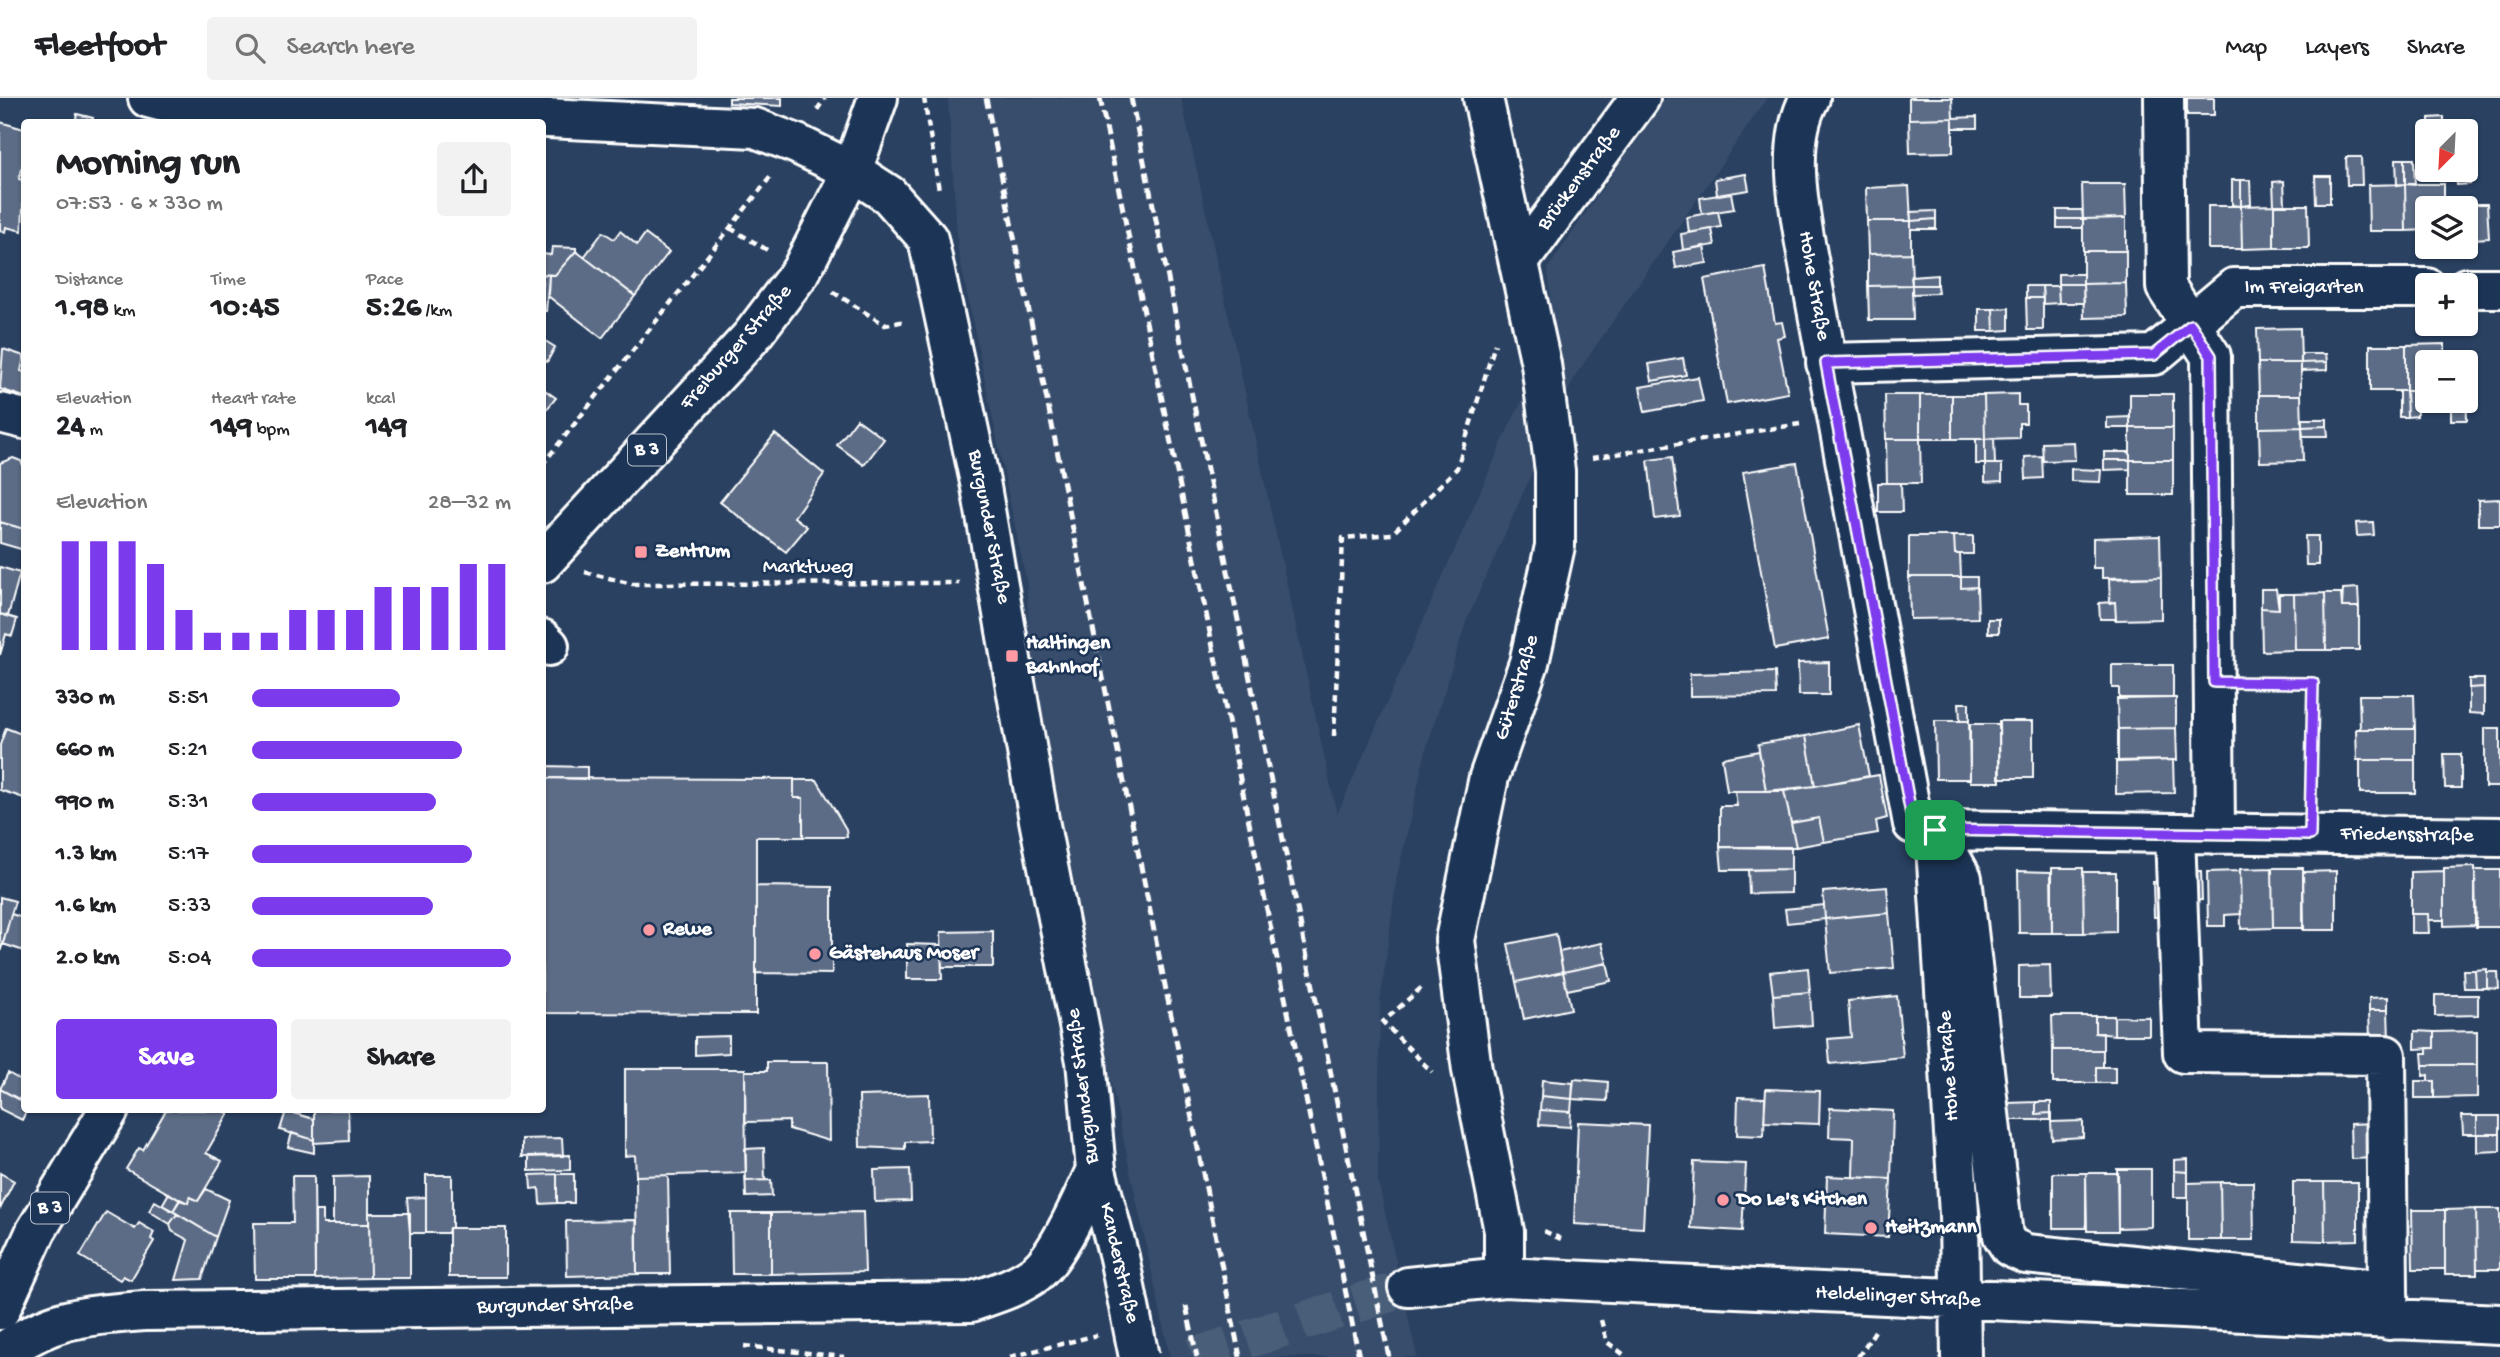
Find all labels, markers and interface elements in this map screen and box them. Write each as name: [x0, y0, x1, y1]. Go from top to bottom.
search box: [207, 17, 697, 80]
text: Fleetfoot: [35, 29, 165, 67]
icon: search: [231, 29, 269, 67]
text: Search here: [287, 33, 415, 64]
text: Map: [2225, 34, 2267, 63]
text: Layers: [2305, 34, 2369, 63]
text: Share: [2407, 34, 2465, 63]
north arrow: [2415, 119, 2478, 182]
map controls: [2415, 119, 2478, 413]
street label: Brückenstraße: [1532, 121, 1628, 237]
button: share: [437, 142, 511, 216]
text: Morning run: [56, 143, 240, 187]
text: 07:53 · 6 × 330 m: [56, 191, 223, 218]
button: layers: [2415, 196, 2478, 259]
street label: Hohe Straße: [1791, 229, 1835, 344]
text: Distance: [56, 269, 123, 292]
text: Time: [211, 269, 246, 292]
text: Pace: [366, 269, 403, 292]
button: +: [2415, 273, 2478, 336]
street label: Im Freigarten: [2245, 276, 2363, 301]
street label: Freiburger Straße: [675, 279, 799, 417]
text: 1.98: [56, 292, 109, 327]
text: 10:45: [211, 292, 280, 327]
text: 5:26: [366, 292, 421, 327]
text: km: [109, 300, 135, 323]
text: /km: [421, 300, 452, 323]
button: −: [2415, 350, 2478, 413]
text: Elevation: [56, 388, 132, 411]
text: Heart rate: [211, 388, 296, 411]
text: kcal: [366, 388, 396, 411]
text: 24: [56, 411, 85, 446]
text: 149: [211, 411, 252, 446]
text: 149: [366, 411, 407, 446]
text: m: [85, 419, 103, 442]
text: bpm: [252, 419, 290, 442]
road number: B 3: [628, 434, 666, 466]
street label: Burgunder Straße: [961, 447, 1015, 607]
text: Elevation: [56, 490, 147, 517]
text: 28–32 m: [428, 490, 511, 517]
place label: Zentrum: [655, 540, 730, 565]
marker: Zentrum: [633, 544, 649, 560]
street label: Marktweg: [763, 556, 853, 581]
street label: Güterstraße: [1490, 631, 1546, 744]
place label: Haltingen Bahnhof: [1025, 632, 1111, 681]
marker: Haltingen Bahnhof: [1004, 648, 1020, 664]
text: 330 m: [56, 685, 115, 712]
text: 5:51: [168, 685, 209, 712]
text: 660 m: [56, 737, 114, 764]
text: 5:21: [168, 737, 208, 764]
text: 990 m: [56, 789, 114, 816]
text: 5:31: [168, 789, 209, 816]
pin: [1905, 800, 1965, 860]
icon: arrive: [1916, 811, 1954, 849]
street label: Friedensstraße: [2339, 822, 2475, 850]
text: 1.3 km: [56, 841, 116, 868]
text: 5:17: [168, 841, 209, 868]
text: 1.6 km: [56, 893, 116, 920]
text: 5:33: [168, 893, 211, 920]
place label: Rewe: [662, 918, 713, 943]
marker: Rewe: [641, 922, 657, 938]
place label: Gästehaus Moser: [829, 942, 981, 967]
text: 2.0 km: [56, 945, 120, 972]
text: 5:04: [168, 945, 211, 972]
marker: Gästehaus Moser: [807, 946, 823, 962]
street label: Burgunder Straße: [1062, 1006, 1106, 1166]
street label: Hohe Straße: [1934, 1009, 1966, 1122]
button: Save: [56, 1019, 277, 1099]
button: Share: [291, 1019, 511, 1099]
place label: Do Le's Kitchen: [1735, 1188, 1868, 1213]
road number: B 3: [31, 1192, 69, 1224]
marker: Do Le's Kitchen: [1715, 1192, 1731, 1208]
street label: Kanderstraße: [1092, 1200, 1144, 1327]
place label: Heitzmann: [1885, 1216, 1978, 1241]
marker: Heitzmann: [1863, 1220, 1879, 1236]
street label: Heldelinger Straße: [1814, 1281, 1983, 1315]
street label: Burgunder Straße: [476, 1293, 635, 1321]

